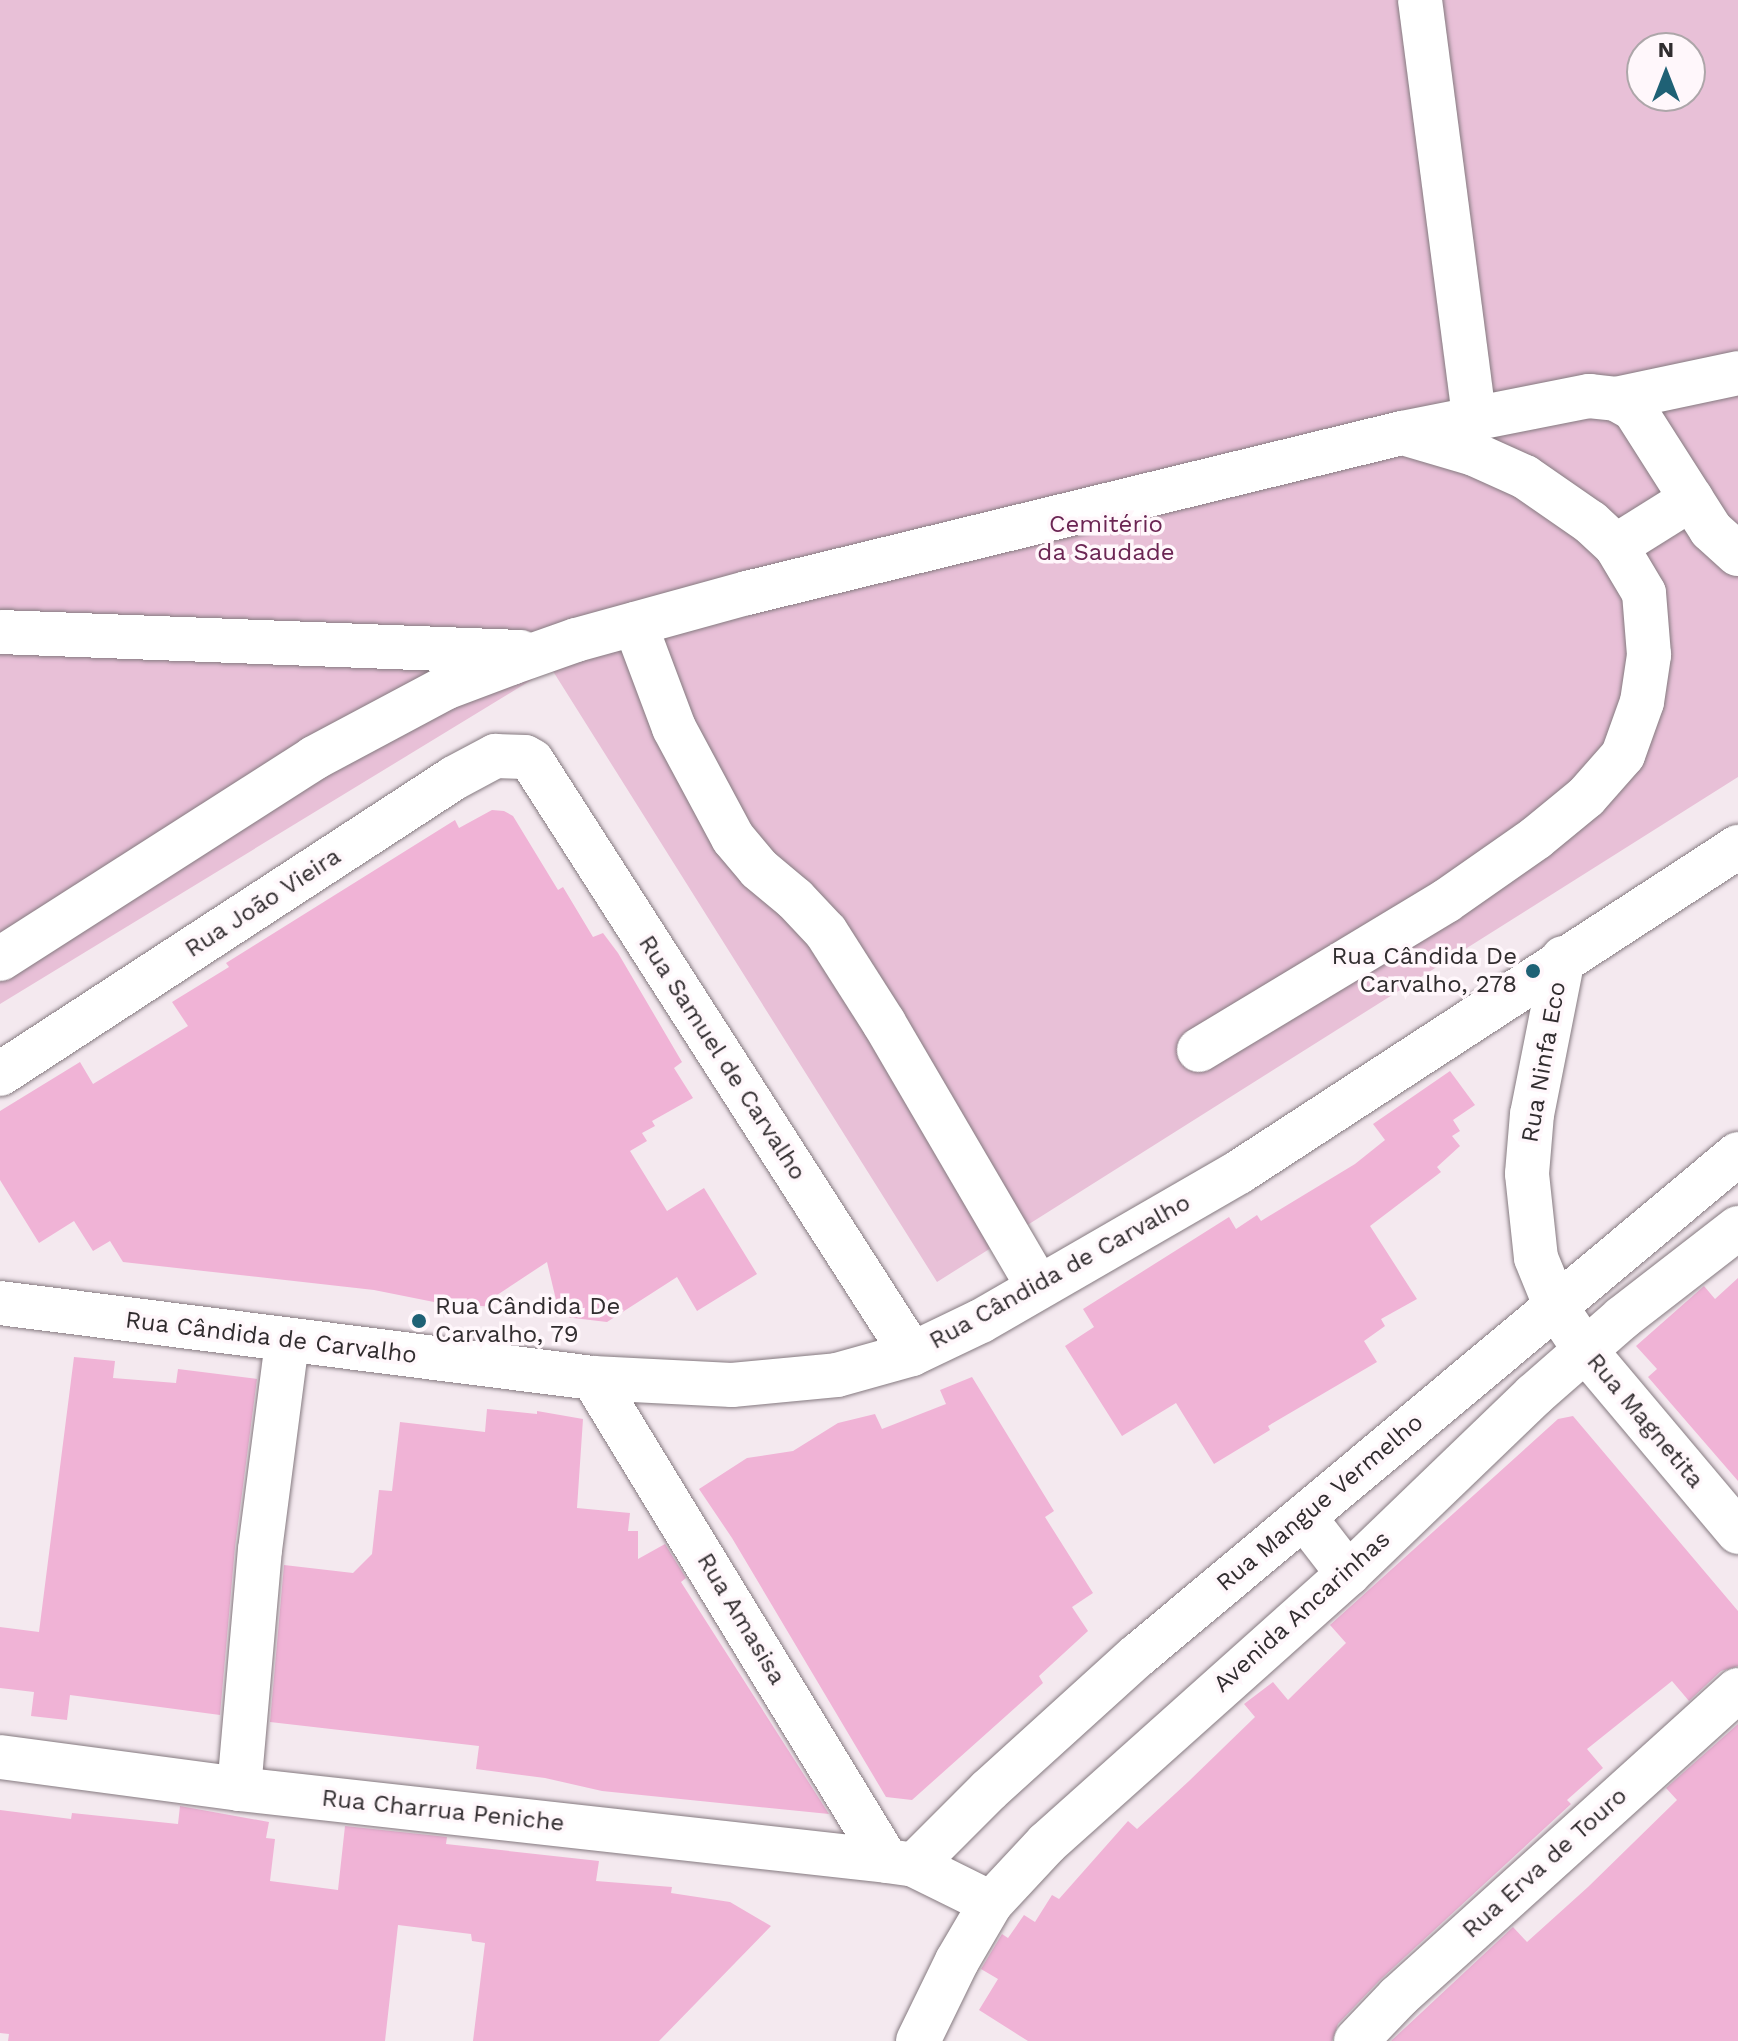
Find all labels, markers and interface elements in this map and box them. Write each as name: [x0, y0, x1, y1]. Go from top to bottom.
north arrow: [1626, 32, 1706, 112]
text: N: [1658, 37, 1674, 62]
park label: Cemitério da Saudade: [1037, 511, 1175, 567]
street label: Rua João Vieira: [179, 842, 347, 964]
street label: Rua Samuel de Carvalho: [632, 930, 812, 1186]
place label: Rua Cândida De Carvalho, 278: [1330, 943, 1517, 999]
marker: Rua Cândida De Carvalho, 278: [1524, 962, 1542, 980]
street label: Rua Ninfa Eco: [1516, 979, 1572, 1145]
street label: Rua Cândida de Carvalho: [924, 1188, 1196, 1356]
place label: Rua Cândida De Carvalho, 79: [435, 1293, 622, 1349]
street label: Rua Cândida de Carvalho: [123, 1306, 419, 1370]
marker: Rua Cândida De Carvalho, 79: [410, 1312, 428, 1330]
street label: Rua Magnetita: [1580, 1348, 1710, 1494]
street label: Rua Mangue Vermelho: [1210, 1408, 1430, 1598]
street label: Avenida Ancarinhas: [1207, 1525, 1397, 1699]
street label: Rua Amasisa: [690, 1547, 792, 1691]
street label: Rua Erva de Touro: [1456, 1781, 1634, 1945]
street label: Rua Charrua Peniche: [320, 1784, 566, 1838]

